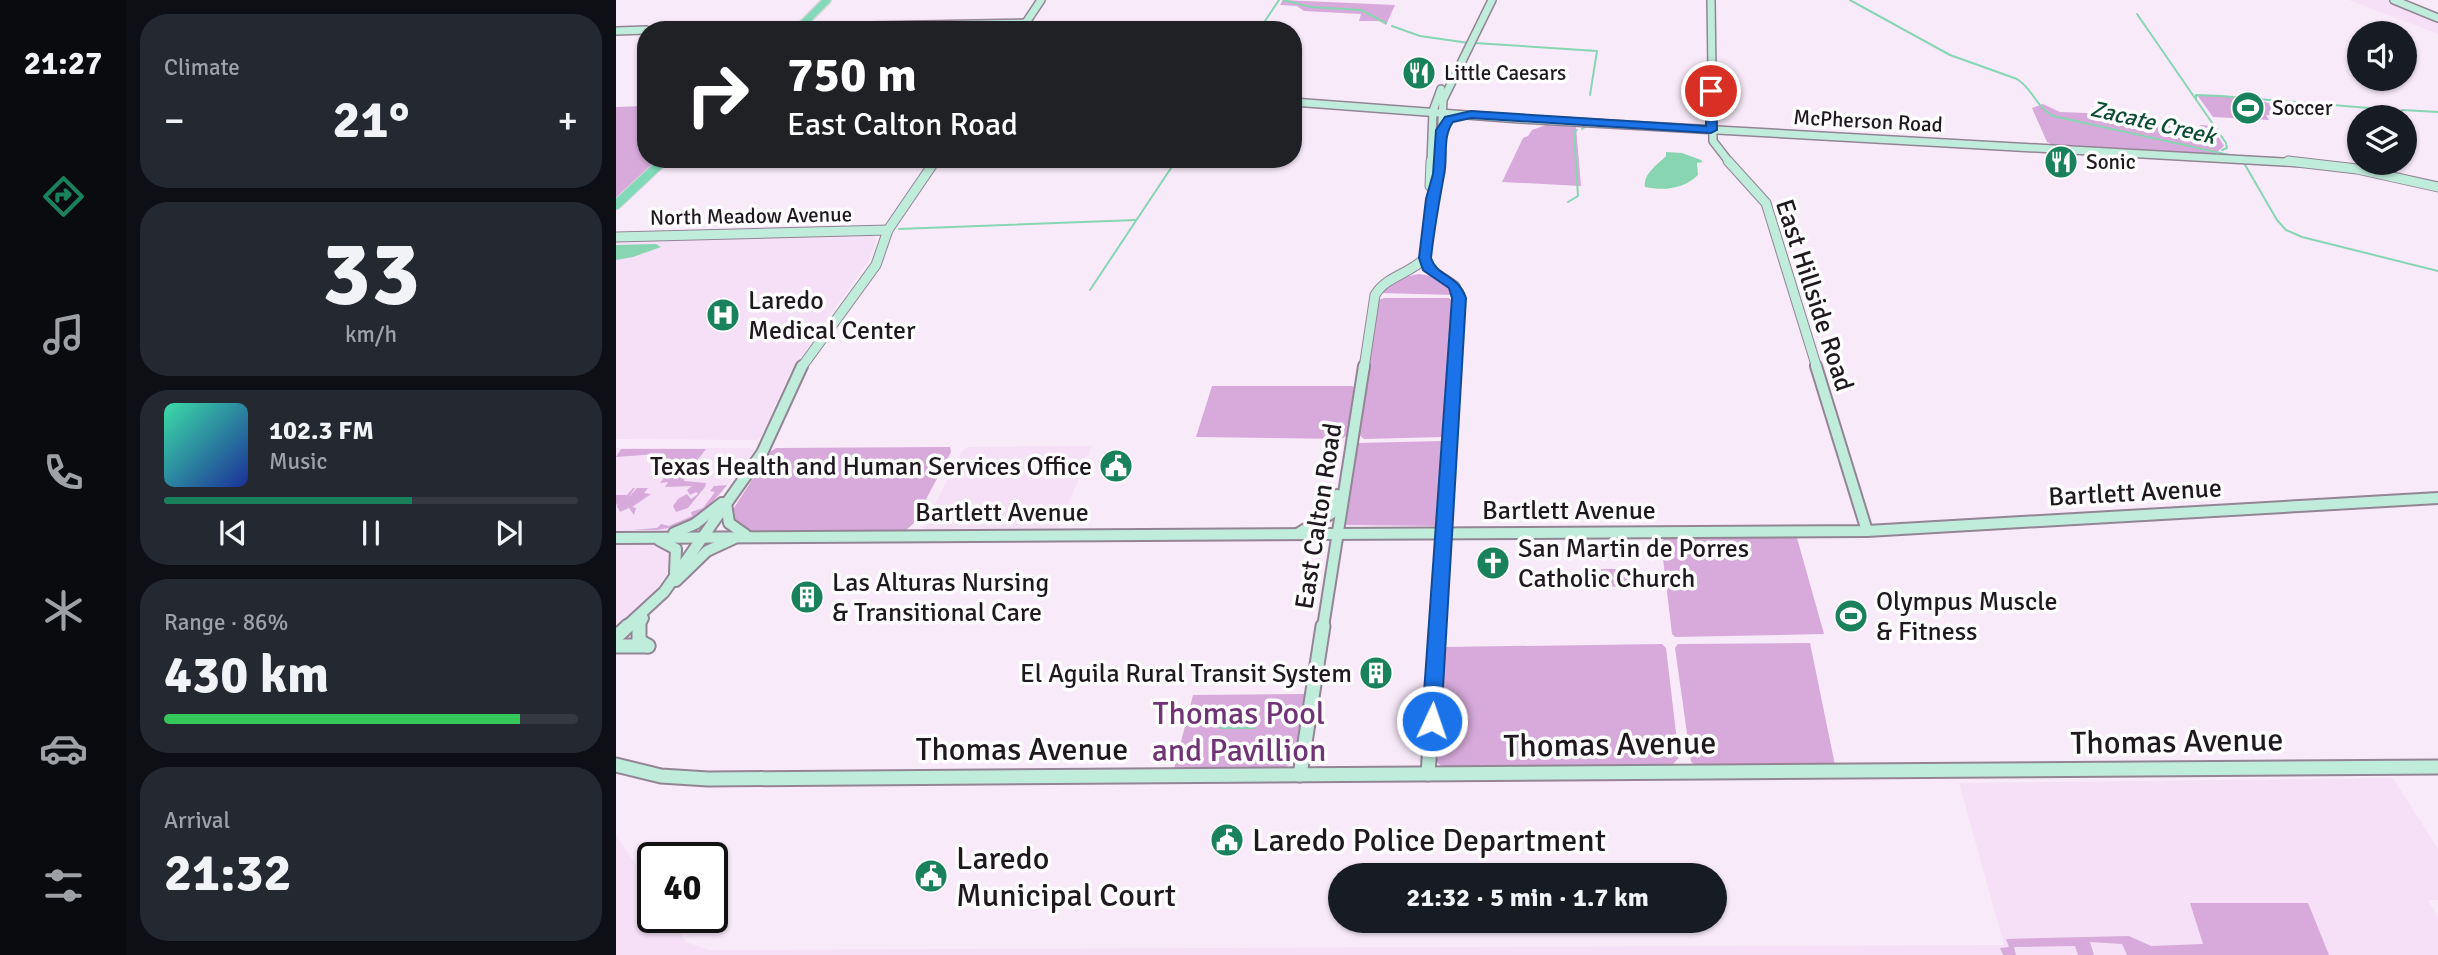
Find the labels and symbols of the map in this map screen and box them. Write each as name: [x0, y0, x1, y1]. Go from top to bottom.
restaurant icon: Little Caesars: [1400, 54, 1438, 92]
place label: Little Caesars: [1444, 60, 1566, 86]
pin: [1681, 61, 1741, 121]
sports icon: Soccer: [2229, 89, 2267, 127]
water label: Zacate Creek: [2088, 94, 2221, 151]
place label: Soccer: [2272, 95, 2333, 121]
street label: McPherson Road: [1793, 104, 1943, 138]
restaurant icon: Sonic: [2042, 143, 2080, 181]
place label: Sonic: [2086, 149, 2136, 175]
street label: East Hillside Road: [1768, 195, 1860, 395]
street label: North Meadow Avenue: [650, 201, 852, 231]
place label: Laredo Medical Center: [748, 285, 916, 347]
hospital icon: Laredo Medical Center: [704, 296, 742, 334]
street label: East Calton Road: [1288, 421, 1349, 611]
public building icon: Texas Health and Human Services Office: [1097, 447, 1135, 485]
place label: Texas Health and Human Services Office: [650, 451, 1092, 483]
street label: Bartlett Avenue: [2047, 472, 2223, 514]
street label: Bartlett Avenue: [1482, 495, 1656, 527]
street label: Bartlett Avenue: [915, 497, 1089, 529]
place label: San Martin de Porres Catholic Church: [1518, 533, 1749, 595]
church icon: San Martin de Porres Catholic Church: [1474, 544, 1512, 582]
place label: Las Alturas Nursing & Transitional Care: [832, 567, 1049, 629]
building icon: Las Alturas Nursing & Transitional Care: [788, 578, 826, 616]
place label: Olympus Muscle & Fitness: [1876, 586, 2058, 648]
sports icon: Olympus Muscle & Fitness: [1832, 597, 1870, 635]
building icon: El Aguila Rural Transit System: [1357, 654, 1395, 692]
place label: El Aguila Rural Transit System: [1020, 658, 1352, 690]
position arrow: [1395, 684, 1469, 758]
park label: Thomas Pool and Pavillion: [1152, 694, 1326, 770]
street label: Thomas Avenue: [2070, 720, 2284, 763]
street label: Thomas Avenue: [1503, 723, 1717, 766]
street label: Thomas Avenue: [916, 730, 1128, 769]
public building icon: Laredo Police Department: [1208, 821, 1246, 859]
place label: Laredo Police Department: [1252, 821, 1606, 860]
place label: Laredo Municipal Court: [956, 839, 1176, 915]
speed limit sign: 40: [637, 842, 728, 933]
public building icon: Laredo Municipal Court: [912, 857, 950, 895]

